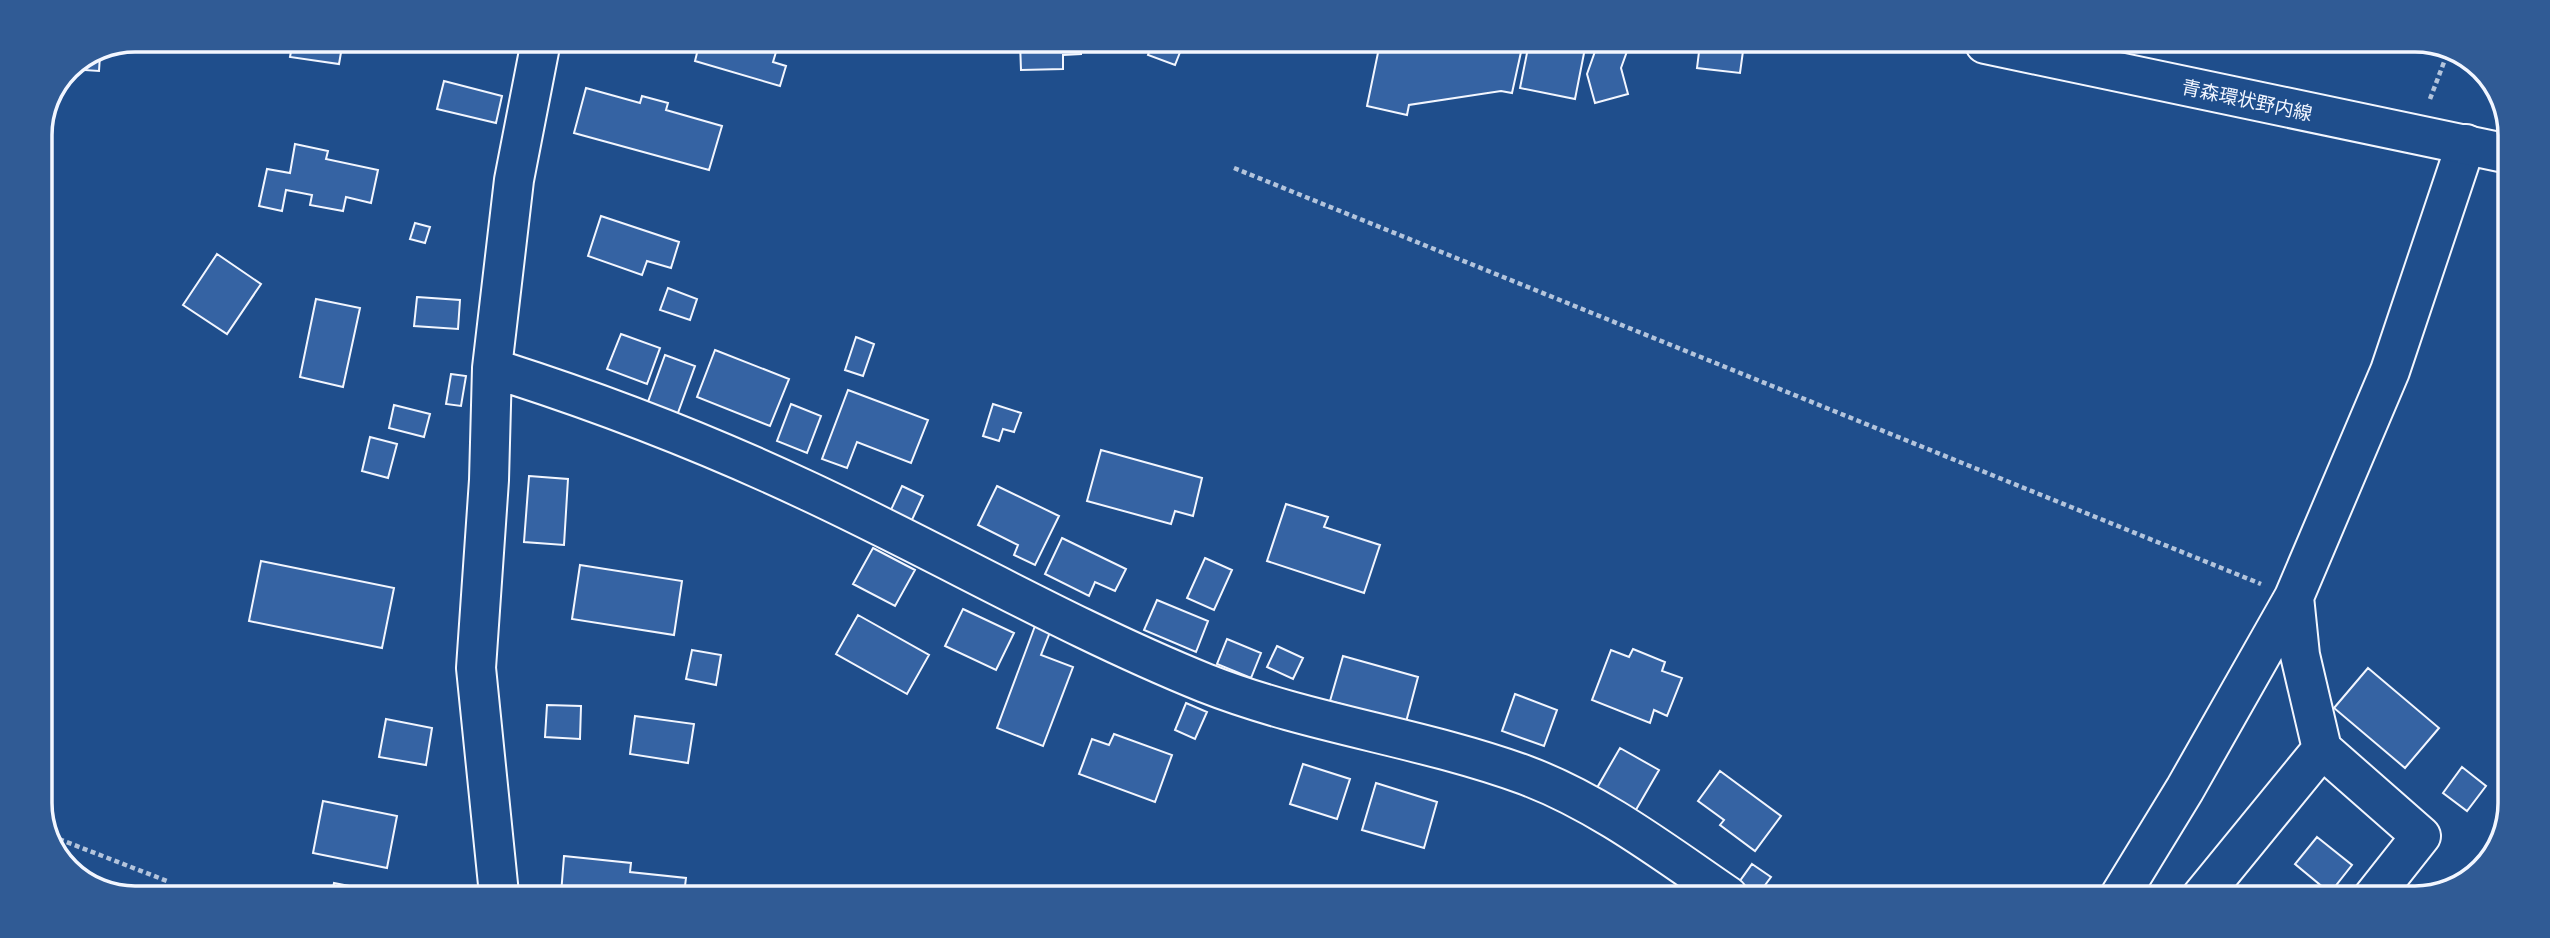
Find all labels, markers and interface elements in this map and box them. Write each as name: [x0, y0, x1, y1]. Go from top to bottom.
street label: 青森環状野内線: [2179, 75, 2314, 126]

